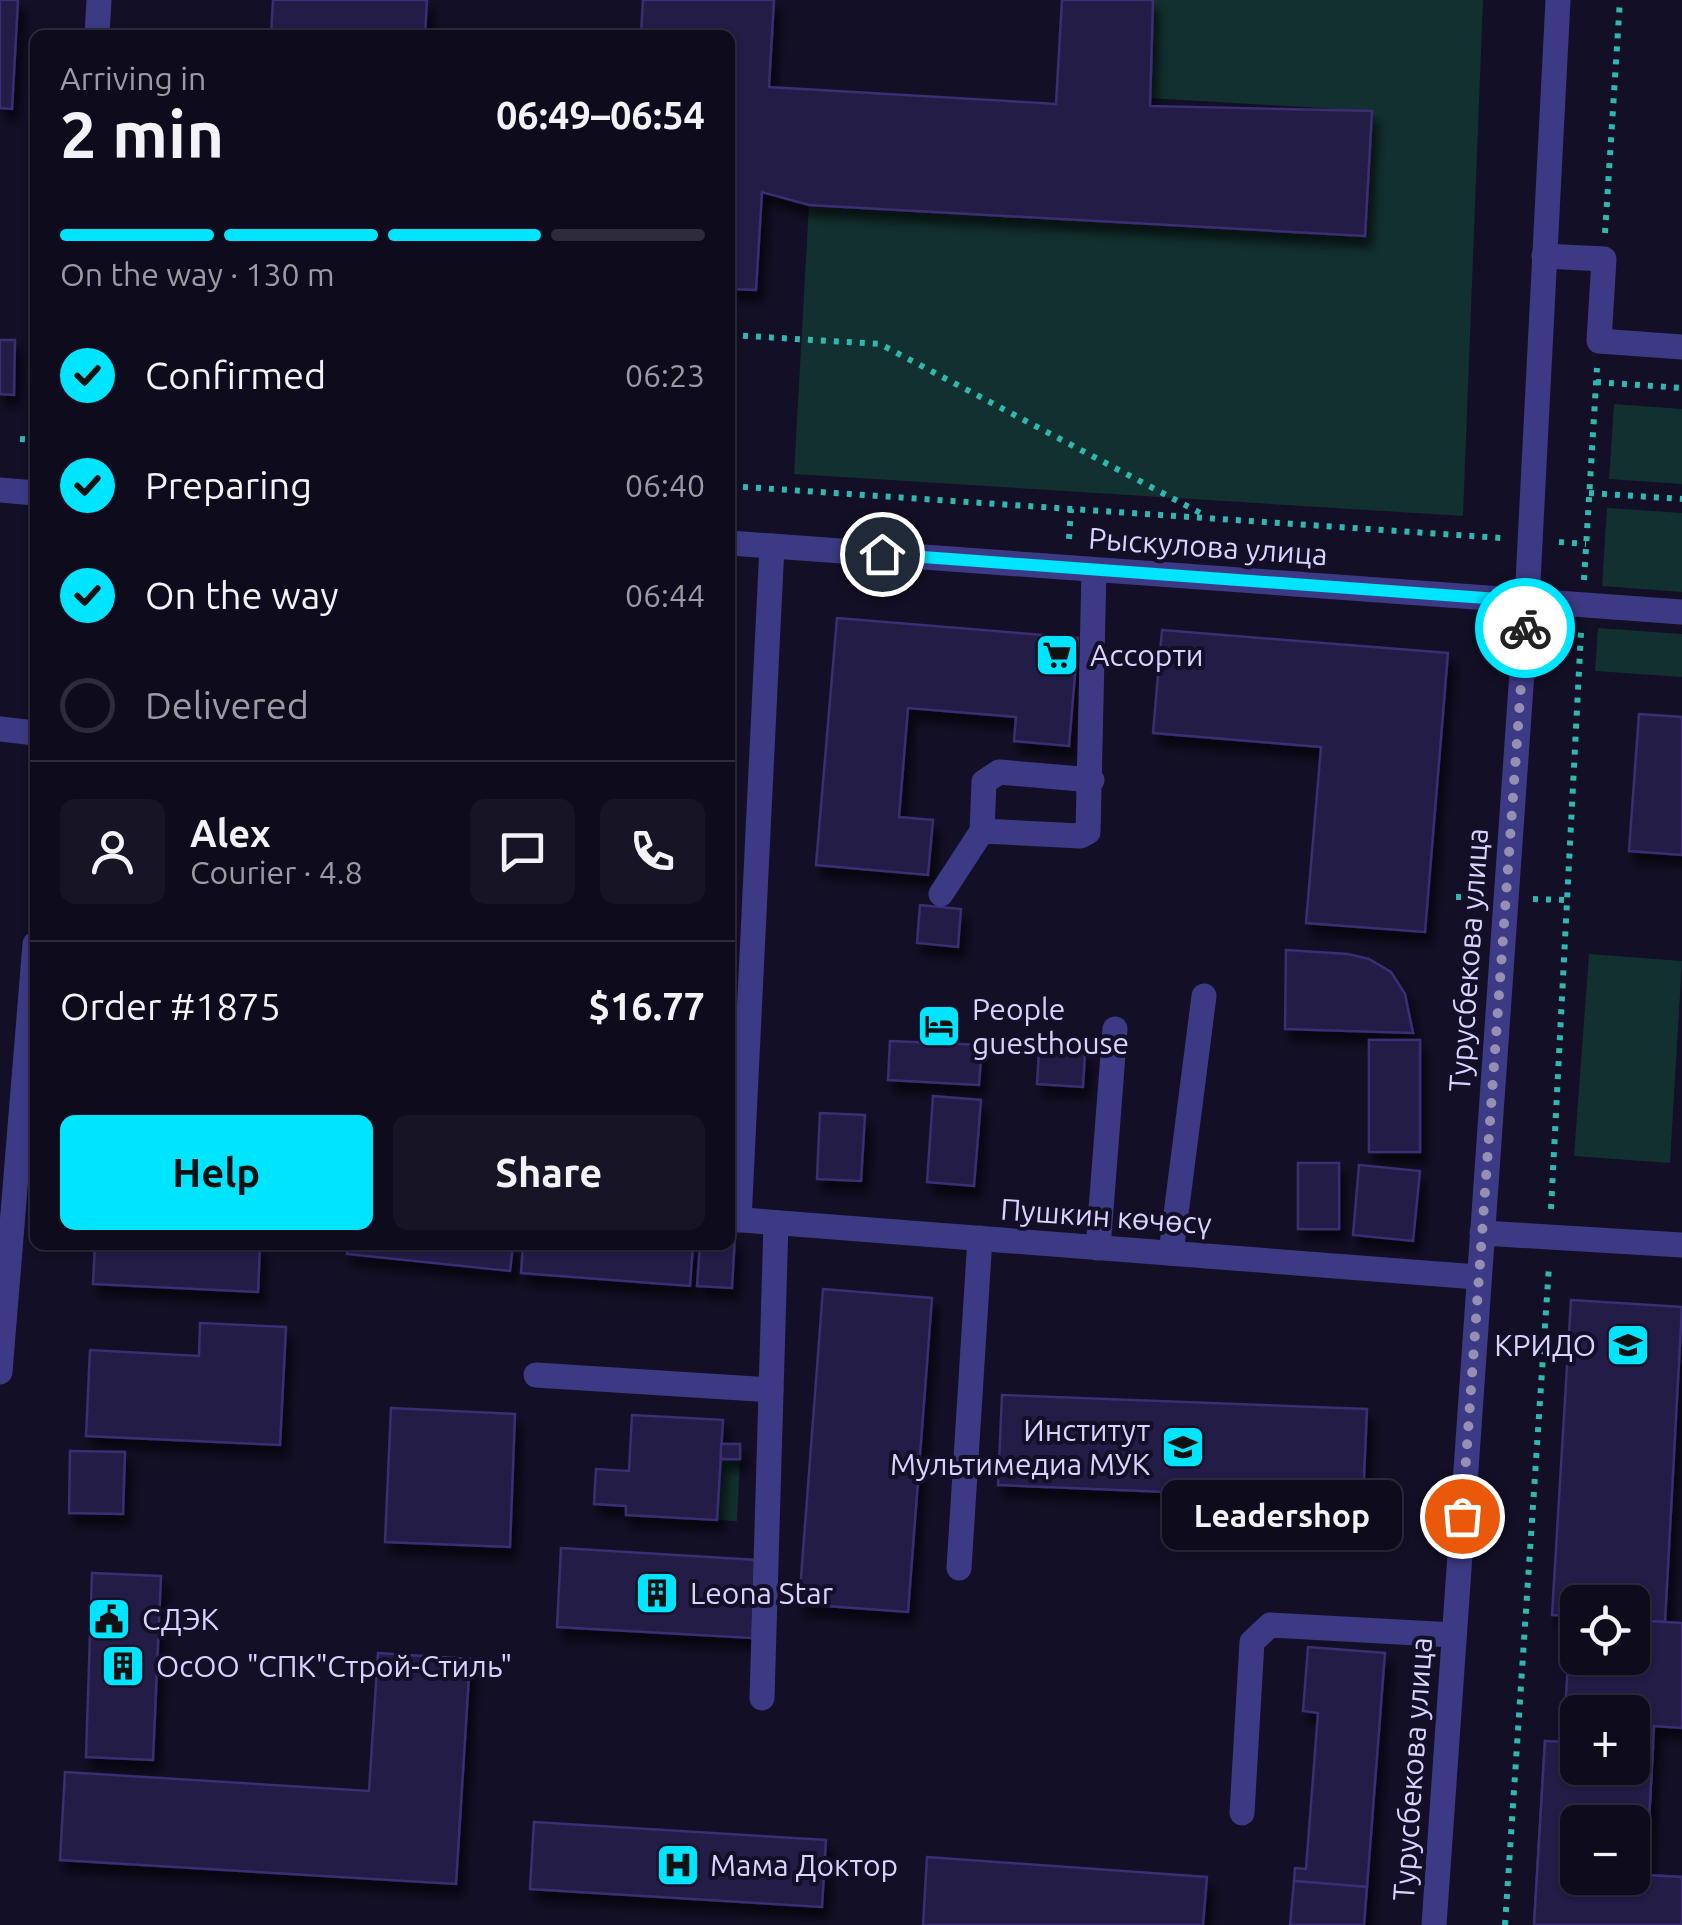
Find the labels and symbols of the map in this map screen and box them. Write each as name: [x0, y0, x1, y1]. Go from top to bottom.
pin: [840, 512, 925, 597]
street label: Рыскулова улица: [1087, 521, 1329, 571]
courier: [1475, 578, 1575, 678]
supermarket icon: Ассорти: [1034, 632, 1080, 678]
place label: Ассорти: [1090, 638, 1204, 672]
street label: Турусбекова улица: [1442, 827, 1494, 1093]
place label: People guesthouse: [972, 992, 1129, 1060]
hotel icon: People guesthouse: [916, 1003, 962, 1049]
street label: Пушкин көчөсү: [999, 1192, 1213, 1240]
school or university icon: КРИДО: [1605, 1322, 1651, 1368]
place label: КРИДО: [1494, 1328, 1596, 1362]
place label: Институт Мультимедиа МУК: [890, 1413, 1150, 1481]
school or university icon: Институт Мультимедиа МУК: [1160, 1424, 1206, 1470]
pin: [1420, 1474, 1505, 1559]
callout: Leadershop: [1162, 1481, 1402, 1551]
building icon: Leona Star: [634, 1570, 680, 1616]
place label: Leona Star: [690, 1576, 834, 1610]
public building icon: СДЭК: [86, 1596, 132, 1642]
place label: СДЭК: [142, 1602, 219, 1636]
street label: Турусбекова улица: [1386, 1636, 1438, 1902]
building icon: ОсОО "СПК"Строй-Стиль": [100, 1643, 146, 1689]
place label: ОсОО "СПК"Строй-Стиль": [156, 1649, 512, 1683]
hospital icon: Мама Доктор: [655, 1842, 701, 1888]
place label: Мама Доктор: [710, 1848, 898, 1882]

